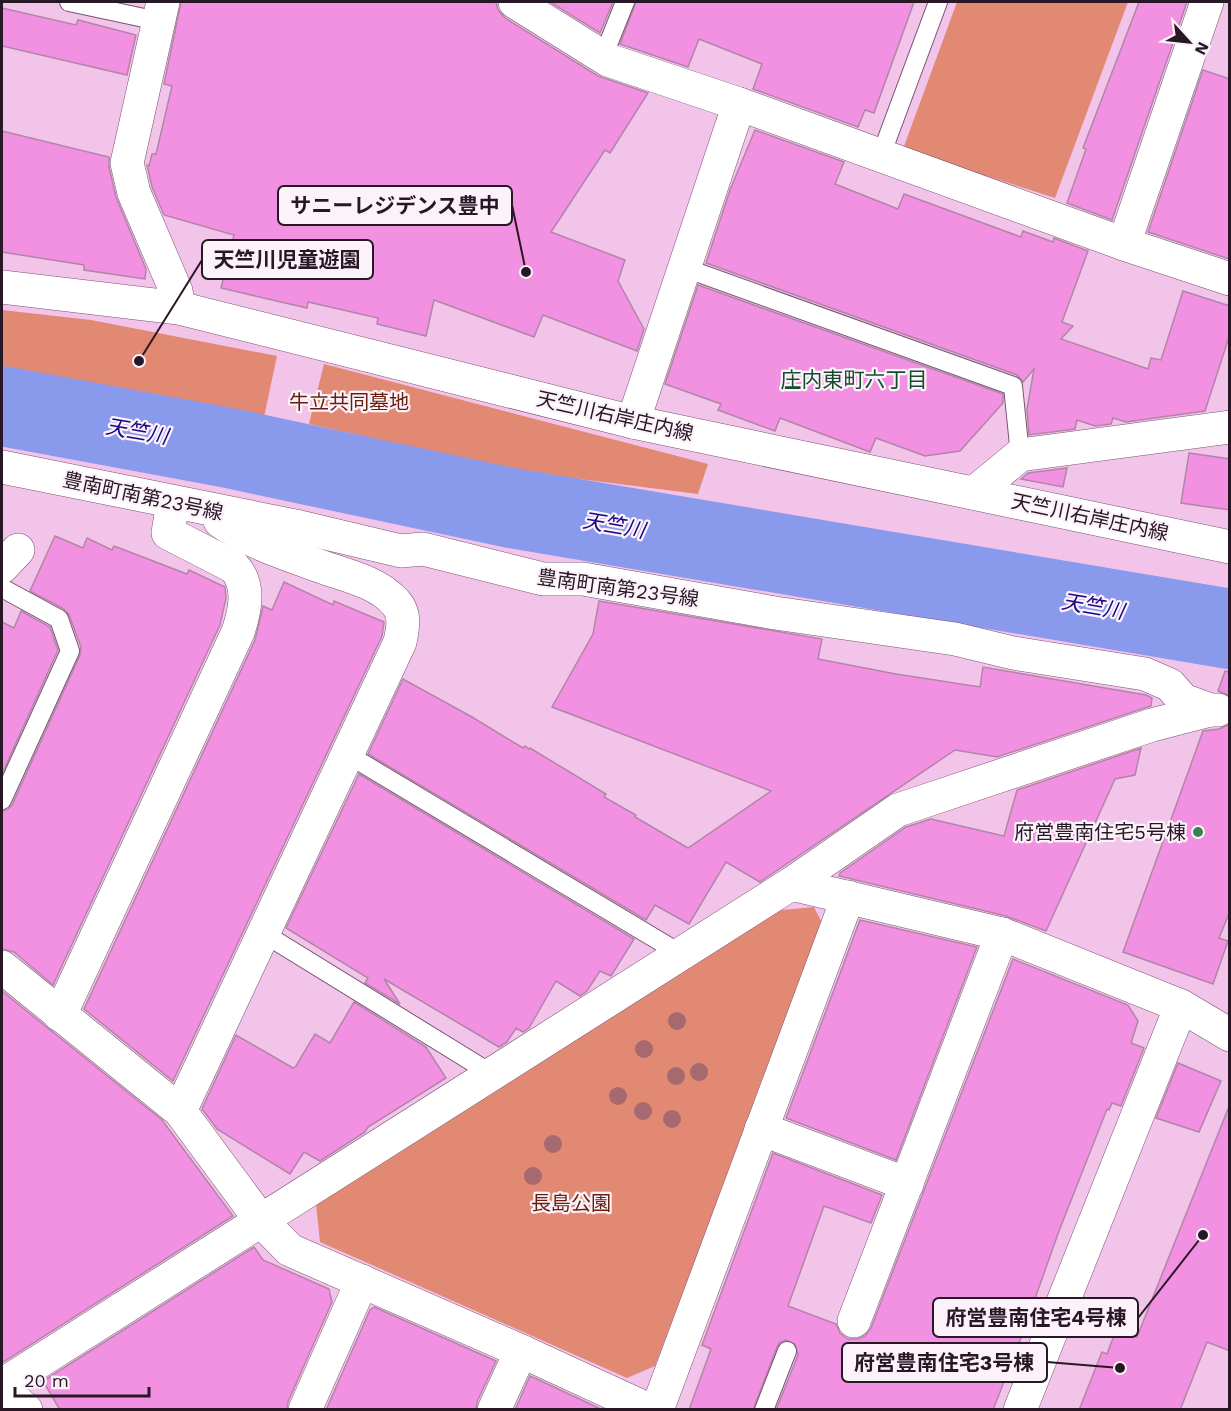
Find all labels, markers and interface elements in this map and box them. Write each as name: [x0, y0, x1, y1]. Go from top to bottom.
north arrow: [1159, 12, 1219, 72]
text: N: [1191, 39, 1213, 58]
callout: サニーレジデンス豊中: [278, 186, 512, 225]
text: サニーレジデンス豊中: [290, 193, 500, 218]
callout: 天竺川児童遊園: [202, 240, 373, 279]
text: 天竺川児童遊園: [214, 247, 361, 272]
district label: 庄内東町六丁目: [781, 367, 928, 392]
street label: 天竺川右岸庄内線: [534, 386, 696, 446]
park label: 牛立共同墓地: [289, 390, 409, 414]
water label: 天竺川: [104, 413, 172, 449]
street label: 豊南町南第23号線: [61, 467, 225, 525]
street label: 天竺川右岸庄内線: [1009, 489, 1171, 545]
water label: 天竺川: [581, 507, 649, 543]
street label: 豊南町南第23号線: [535, 565, 701, 611]
water label: 天竺川: [1060, 588, 1128, 624]
place label: 府営豊南住宅5号棟: [1014, 820, 1186, 844]
marker: 府営豊南住宅5号棟: [1191, 825, 1205, 839]
park label: 長島公園: [531, 1191, 611, 1215]
callout: 府営豊南住宅4号棟: [933, 1298, 1138, 1337]
text: 府営豊南住宅4号棟: [945, 1305, 1127, 1330]
callout: 府営豊南住宅3号棟: [842, 1343, 1047, 1382]
text: 府営豊南住宅3号棟: [854, 1350, 1034, 1375]
scale bar: [15, 1360, 148, 1398]
text: 20 m: [24, 1370, 69, 1391]

